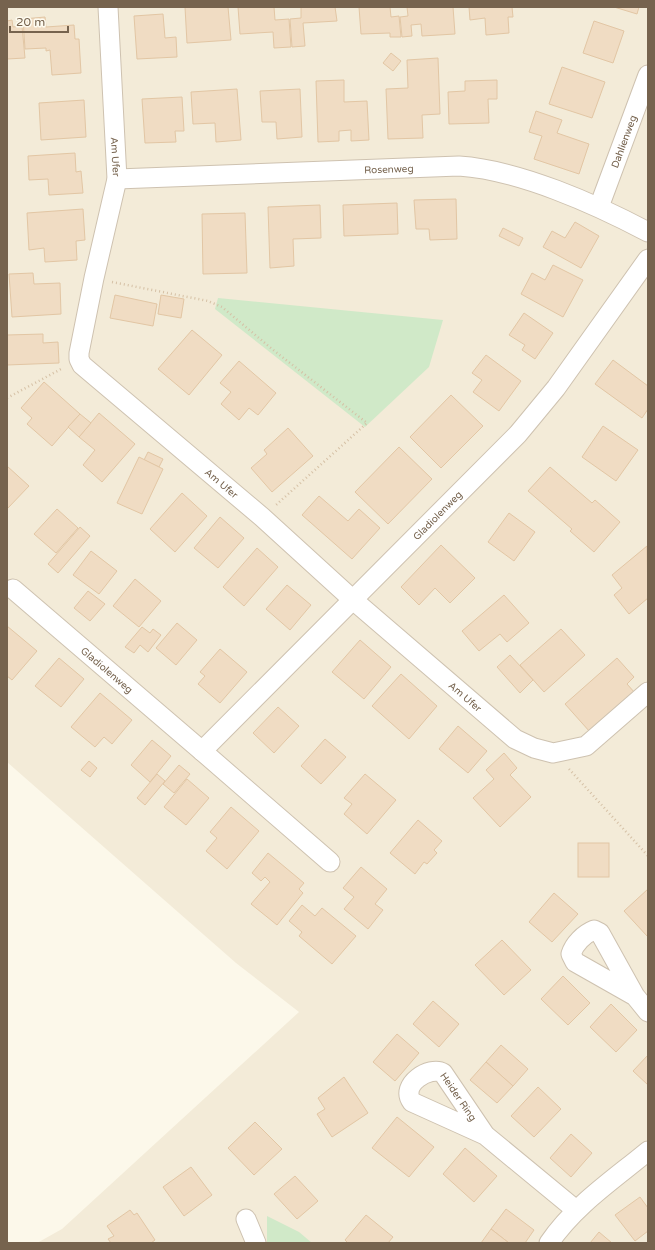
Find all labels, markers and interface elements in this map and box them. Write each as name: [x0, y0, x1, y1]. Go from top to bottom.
scale bar: [10, 8, 68, 34]
text: 20 m: [16, 15, 45, 29]
street label: Dahlienweg: [609, 114, 640, 170]
street label: Am Ufer: [108, 137, 122, 177]
street label: Rosenweg: [364, 163, 414, 177]
street label: Am Ufer: [202, 466, 240, 501]
street label: Gladiolenweg: [411, 489, 465, 543]
street label: Gladiolenweg: [78, 645, 135, 696]
street label: Am Ufer: [446, 680, 484, 715]
street label: Heider Ring: [437, 1070, 479, 1124]

